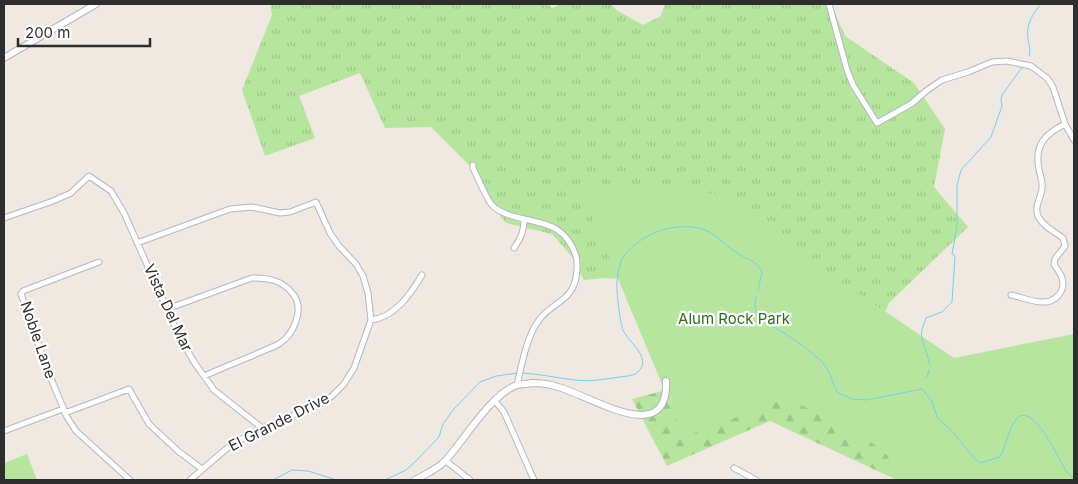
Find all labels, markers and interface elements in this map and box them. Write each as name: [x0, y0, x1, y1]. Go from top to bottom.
scale bar: [18, 15, 150, 47]
text: 200 m: [25, 23, 70, 42]
street label: Vista Del Mar: [140, 261, 197, 355]
street label: Noble Lane: [16, 299, 61, 381]
park label: Alum Rock Park: [678, 309, 791, 328]
street label: El Grande Drive: [225, 388, 332, 455]

